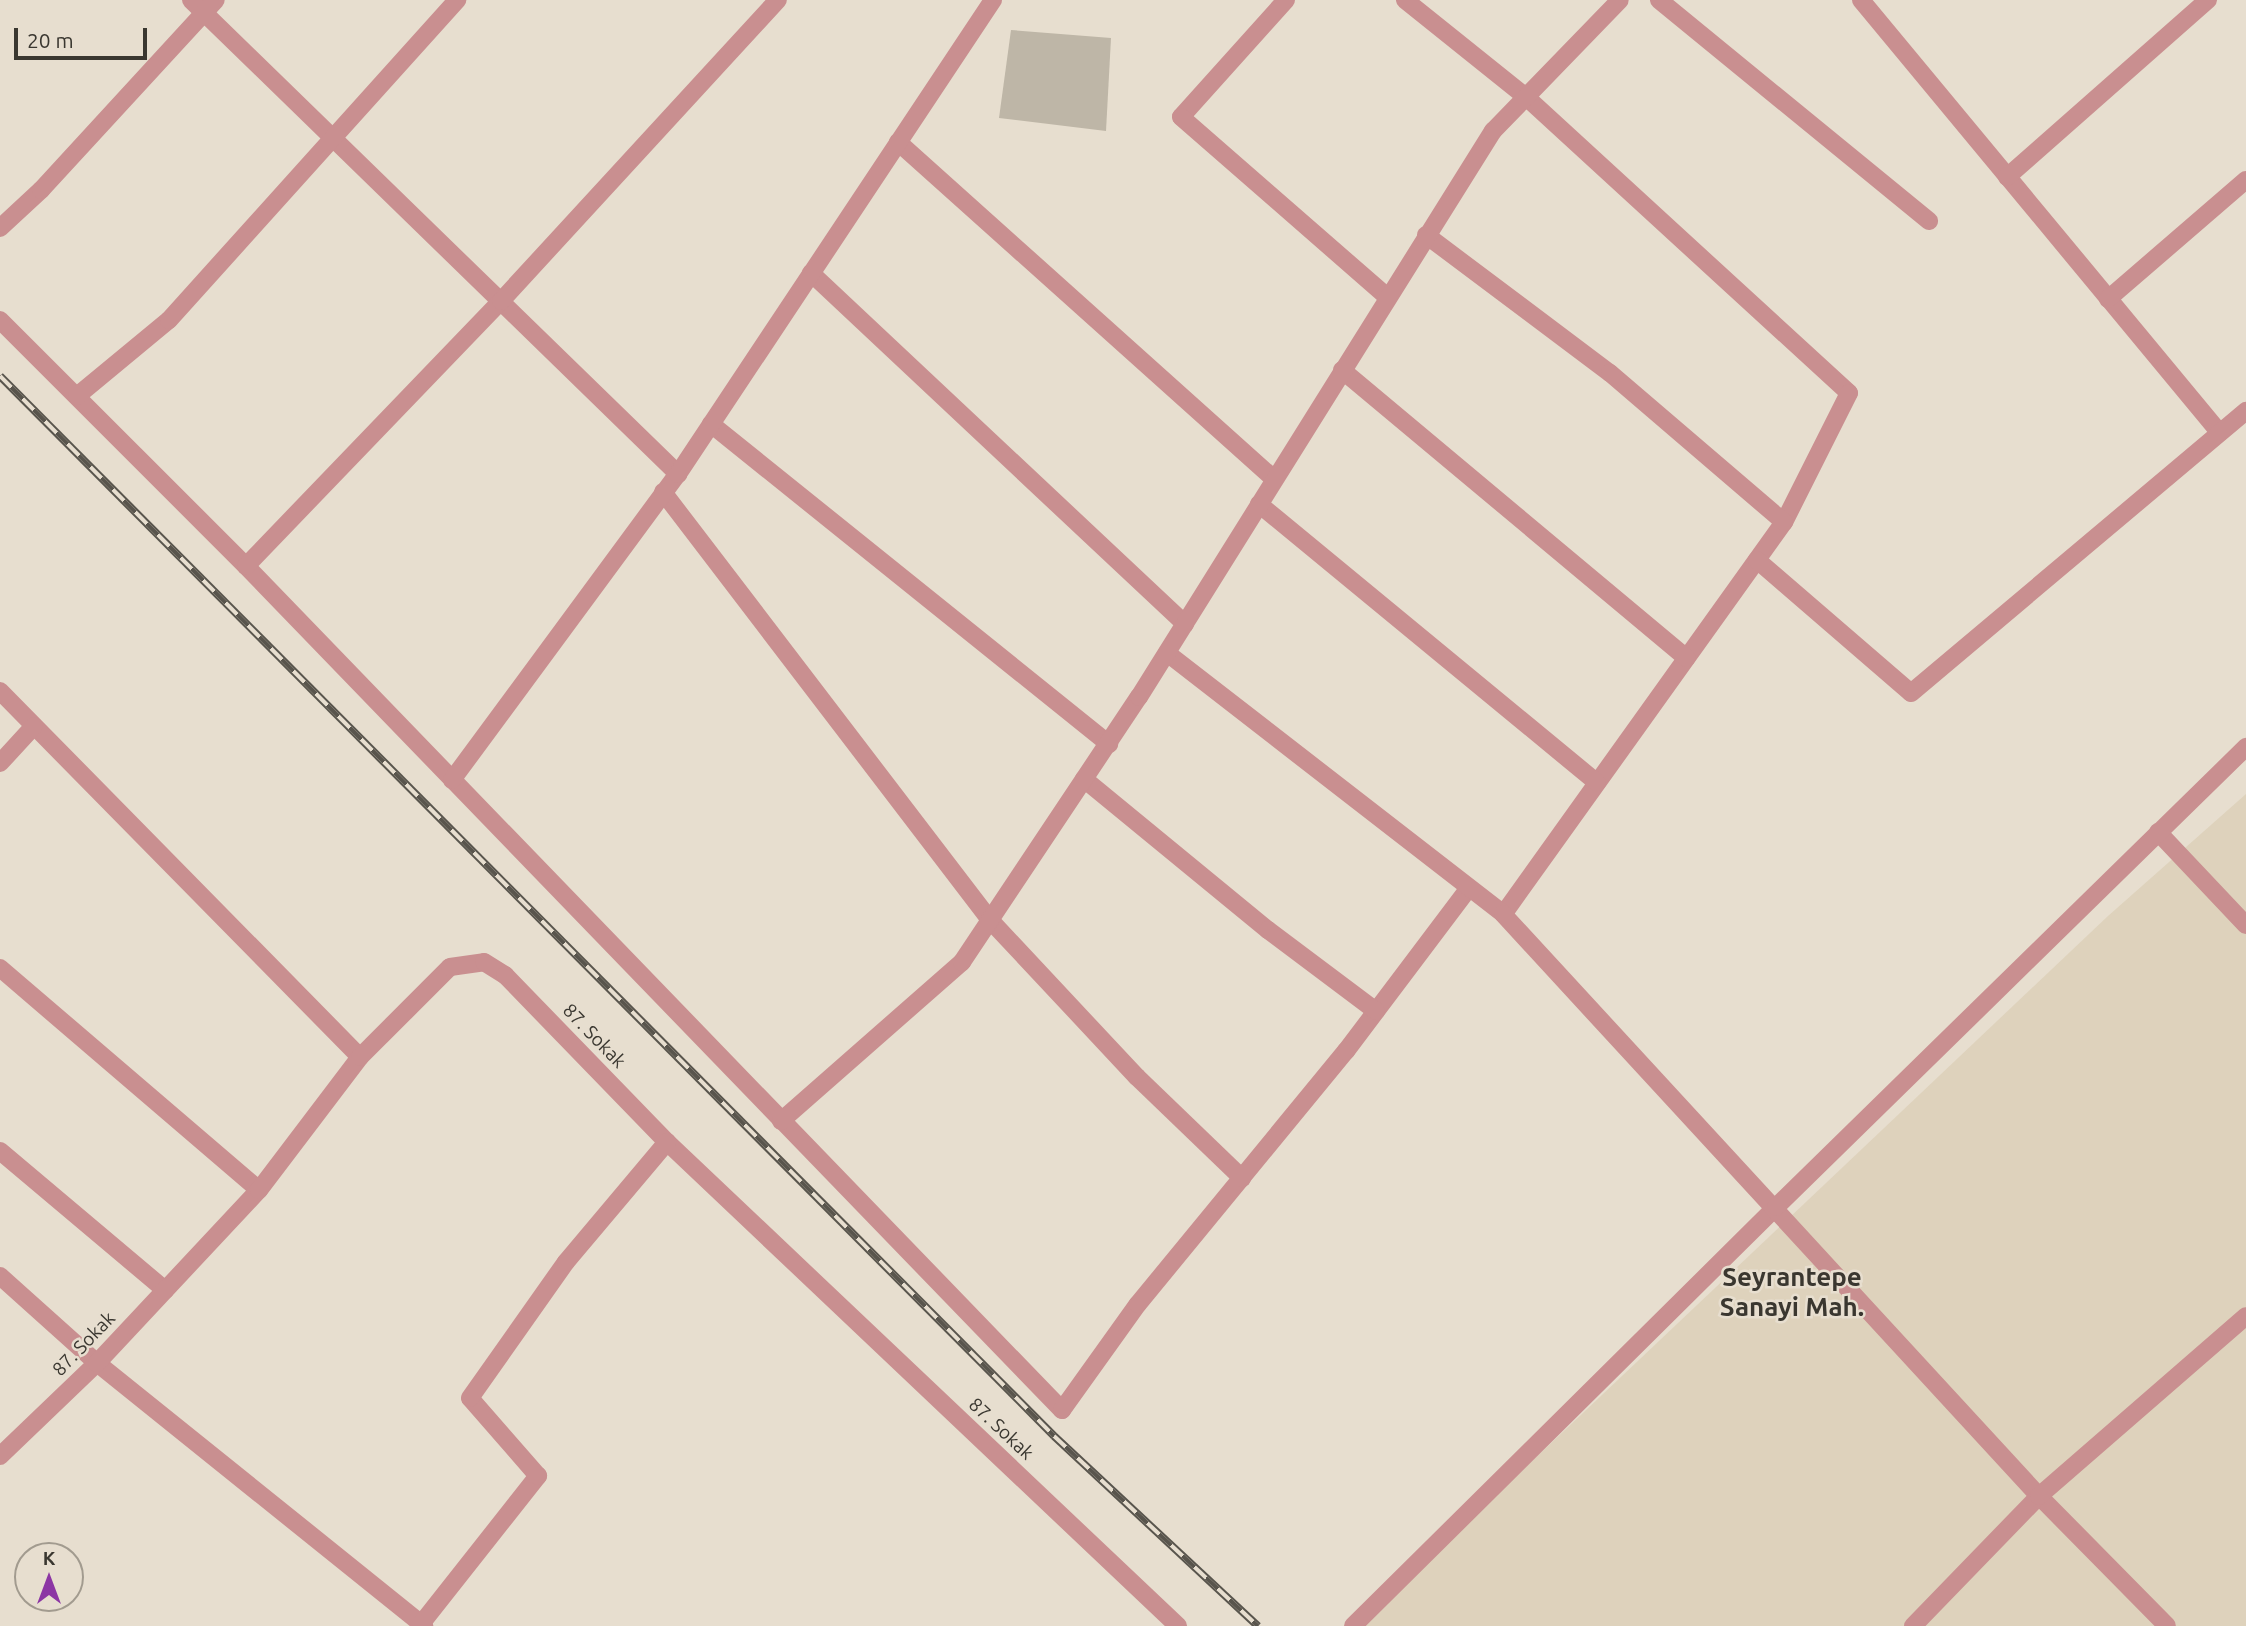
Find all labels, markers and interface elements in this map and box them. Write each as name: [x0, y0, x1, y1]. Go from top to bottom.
scale bar: [18, 14, 150, 58]
text: 20 m: [27, 28, 74, 52]
street label: 87. Sokak: [558, 999, 630, 1073]
district label: Seyrantepe Sanayi Mah.: [1720, 1261, 1864, 1322]
street label: 87. Sokak: [48, 1307, 120, 1381]
street label: 87. Sokak: [964, 1393, 1038, 1465]
north arrow: [14, 1542, 84, 1612]
text: K: [43, 1547, 55, 1569]

